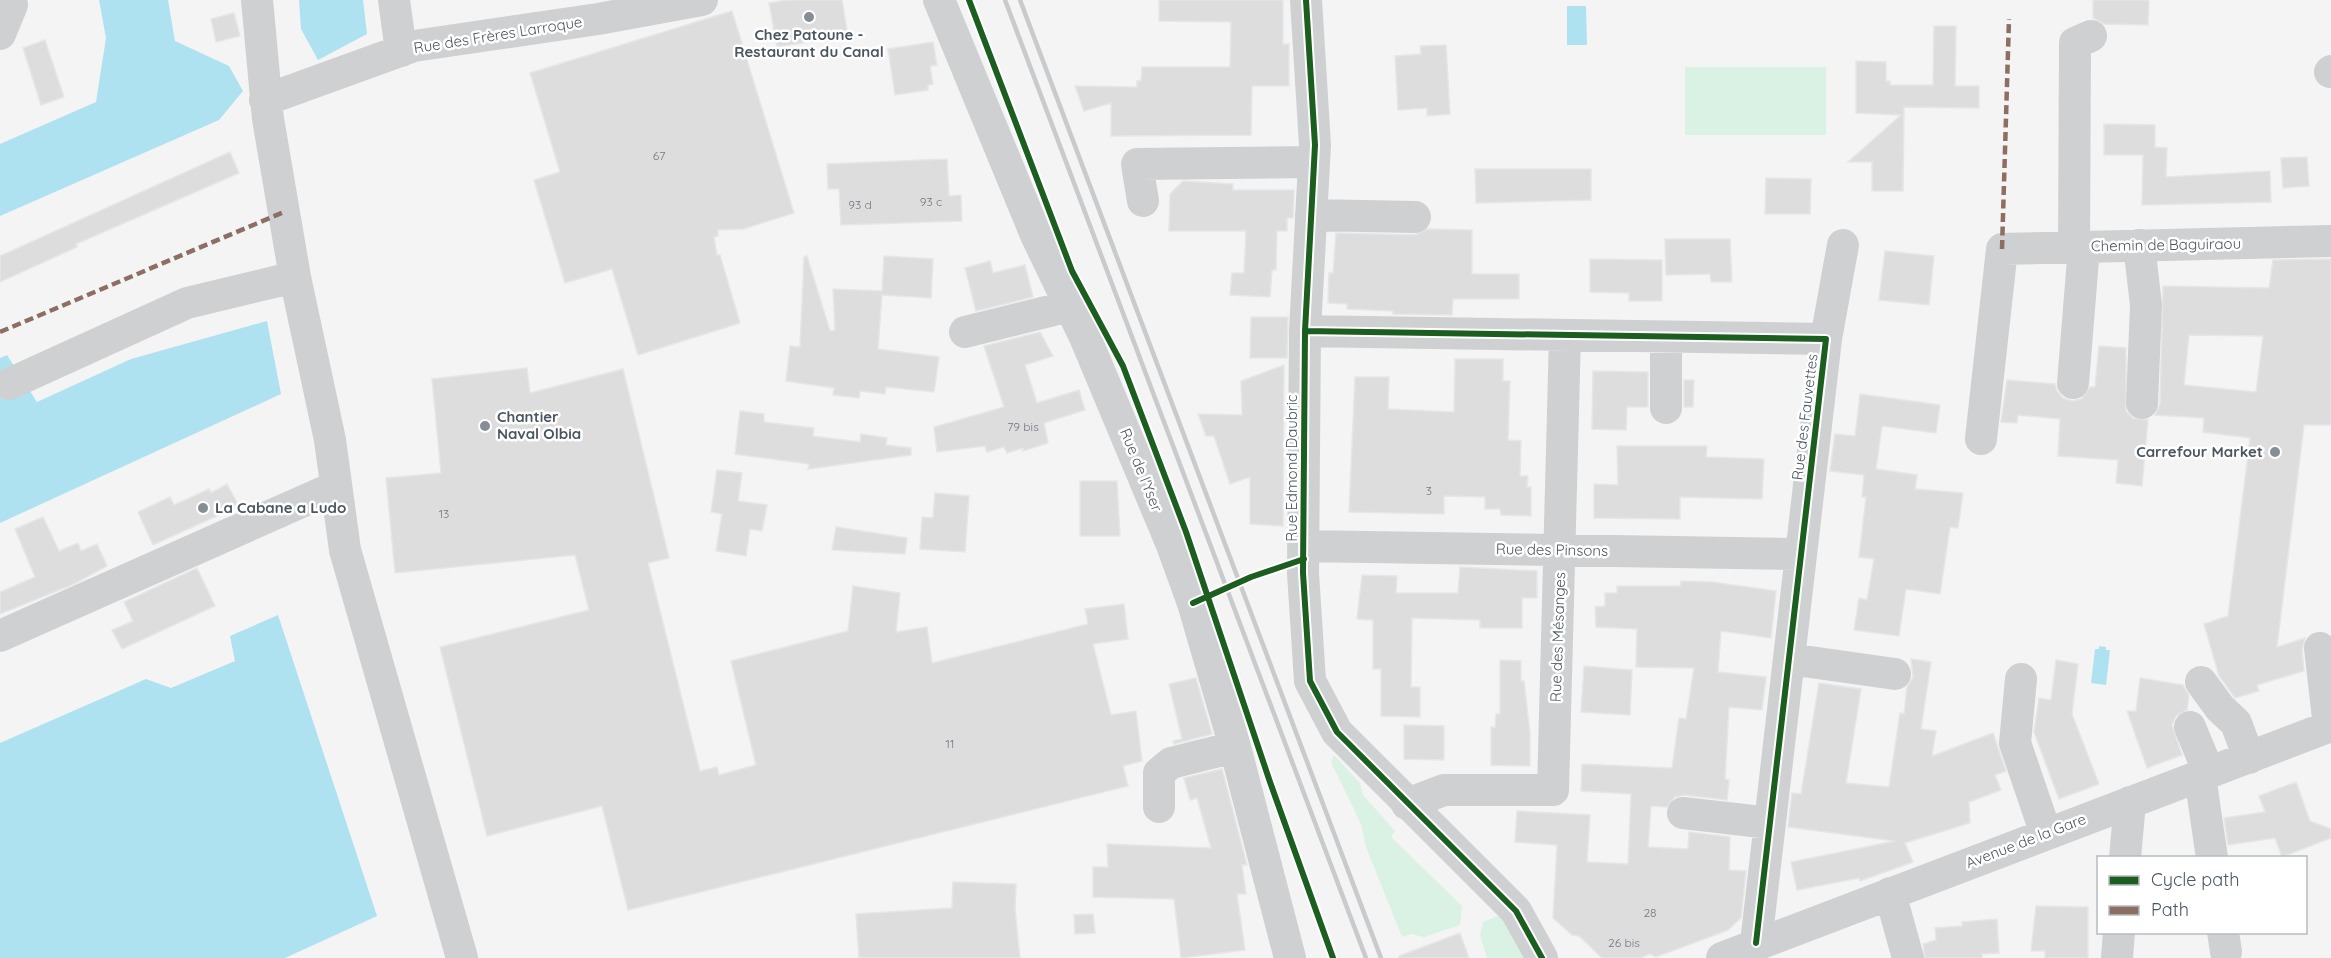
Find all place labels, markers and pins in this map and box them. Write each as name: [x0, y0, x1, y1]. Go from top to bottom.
marker: Chez Patoune - Restaurant du Canal: [802, 10, 816, 24]
place label: Chez Patoune - Restaurant du Canal: [734, 25, 884, 61]
place label: Chantier Naval Olbia: [497, 407, 581, 443]
marker: Chantier Naval Olbia: [478, 419, 492, 433]
place label: Carrefour Market: [2136, 442, 2263, 461]
marker: Carrefour Market: [2268, 445, 2282, 459]
place label: La Cabane a Ludo: [215, 498, 346, 517]
marker: La Cabane a Ludo: [196, 501, 210, 515]

